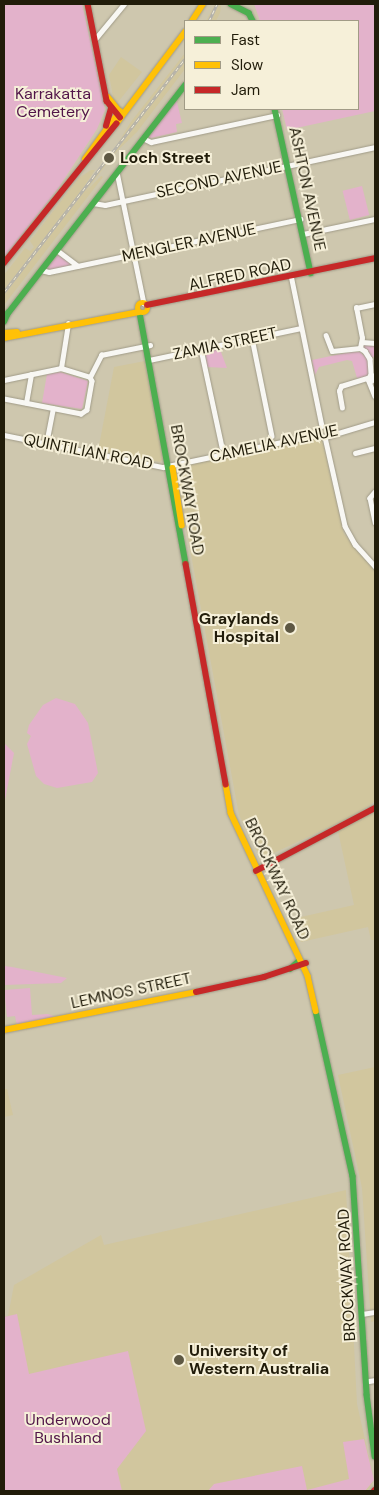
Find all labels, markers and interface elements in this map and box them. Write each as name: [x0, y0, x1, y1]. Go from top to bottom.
legend: [184, 20, 359, 110]
text: Fast: [231, 30, 260, 50]
text: Slow: [231, 55, 263, 75]
text: Jam: [231, 80, 260, 100]
park label: Karrakatta Cemetery: [15, 84, 91, 122]
street label: ASHTON AVENUE: [284, 125, 330, 253]
place label: Loch Street: [120, 148, 211, 168]
marker: Loch Street: [102, 151, 116, 165]
street label: SECOND AVENUE: [154, 157, 284, 203]
street label: MENGLER AVENUE: [120, 219, 258, 267]
street label: ALFRED ROAD: [187, 255, 293, 295]
street label: ZAMIA STREET: [171, 324, 279, 364]
street label: CAMELIA AVENUE: [208, 421, 340, 467]
street label: BROCKWAY ROAD: [166, 423, 208, 557]
street label: QUINTILIAN ROAD: [22, 430, 154, 474]
place label: Graylands Hospital: [199, 609, 279, 647]
marker: Graylands Hospital: [283, 621, 297, 635]
street label: BROCKWAY ROAD: [240, 815, 314, 943]
street label: LEMNOS STREET: [69, 969, 193, 1013]
street label: BROCKWAY ROAD: [334, 1208, 360, 1342]
place label: University of Western Australia: [189, 1341, 329, 1379]
marker: University of Western Australia: [173, 1354, 185, 1366]
park label: Underwood Bushland: [25, 1410, 111, 1448]

